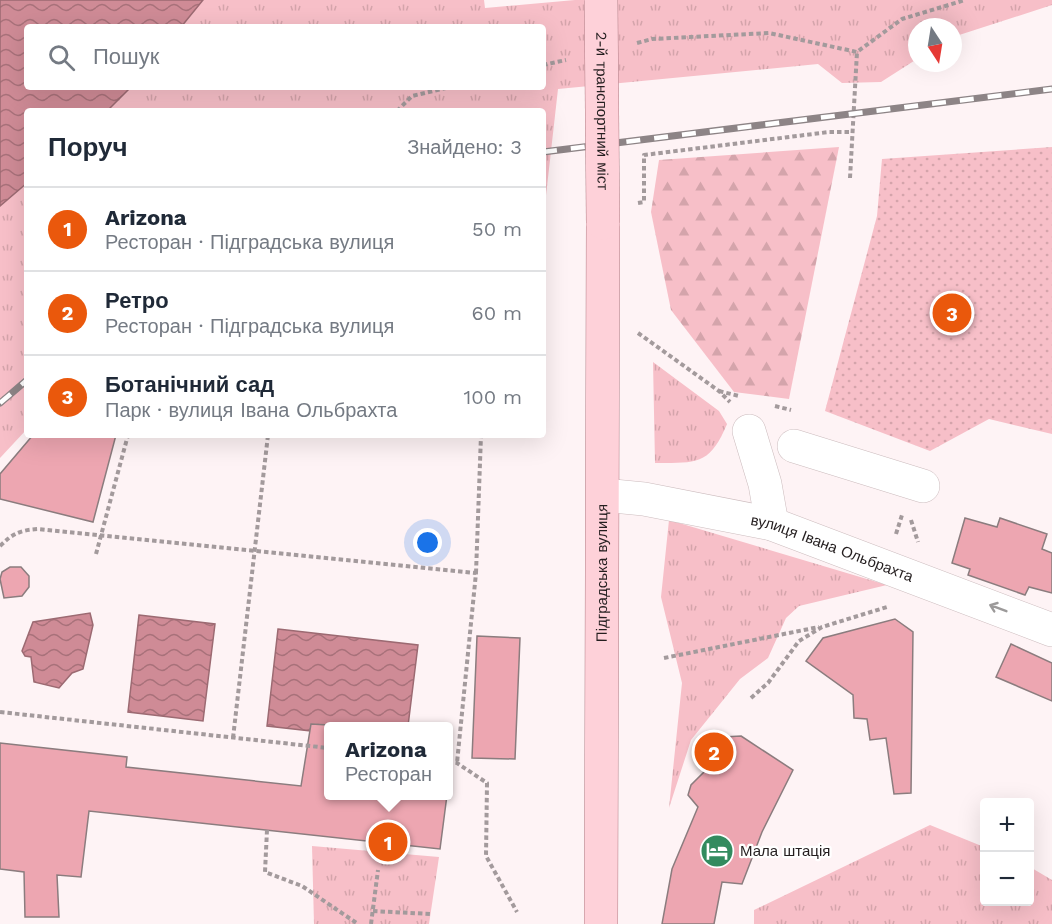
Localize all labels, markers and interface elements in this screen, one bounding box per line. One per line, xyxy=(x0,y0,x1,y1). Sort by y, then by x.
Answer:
north arrow xyxy=(908,18,962,72)
search box xyxy=(24,24,546,90)
street label: 2-й транспортний міст xyxy=(592,32,612,190)
icon: search xyxy=(45,41,78,74)
text: Пошук xyxy=(93,44,159,69)
text: Поруч xyxy=(48,132,128,162)
text: Знайдено: 3 xyxy=(407,135,522,159)
text: Arizona xyxy=(105,205,187,230)
text: 1 xyxy=(63,217,72,241)
text: 50 m xyxy=(472,217,522,241)
text: Ресторан · Підградська вулиця xyxy=(105,230,394,254)
text: Ретро xyxy=(105,288,169,313)
pin: 3 xyxy=(932,290,972,336)
text: 2 xyxy=(62,301,73,325)
text: 60 m xyxy=(472,301,522,325)
text: Ресторан · Підградська вулиця xyxy=(105,314,394,338)
text: Ботанічний сад xyxy=(105,372,274,397)
text: 3 xyxy=(62,385,73,409)
text: 100 m xyxy=(463,385,522,409)
text: Парк · вулиця Івана Ольбрахта xyxy=(105,398,397,422)
street label: Підградська вулиця xyxy=(593,504,611,642)
street label: вулиця Івана Ольбрахта xyxy=(749,511,916,586)
your location xyxy=(413,528,442,557)
one-way arrow xyxy=(989,602,1007,613)
popup xyxy=(324,722,453,800)
pin: 2 xyxy=(694,730,734,774)
text: Arizona xyxy=(345,737,427,762)
text: Ресторан xyxy=(345,762,432,786)
map controls xyxy=(980,798,1034,906)
button: + xyxy=(980,798,1034,852)
pin: 1 xyxy=(368,820,408,864)
hotel icon: Мала штація xyxy=(699,833,735,869)
place label: Мала штація xyxy=(740,842,830,860)
button: − xyxy=(980,852,1034,906)

